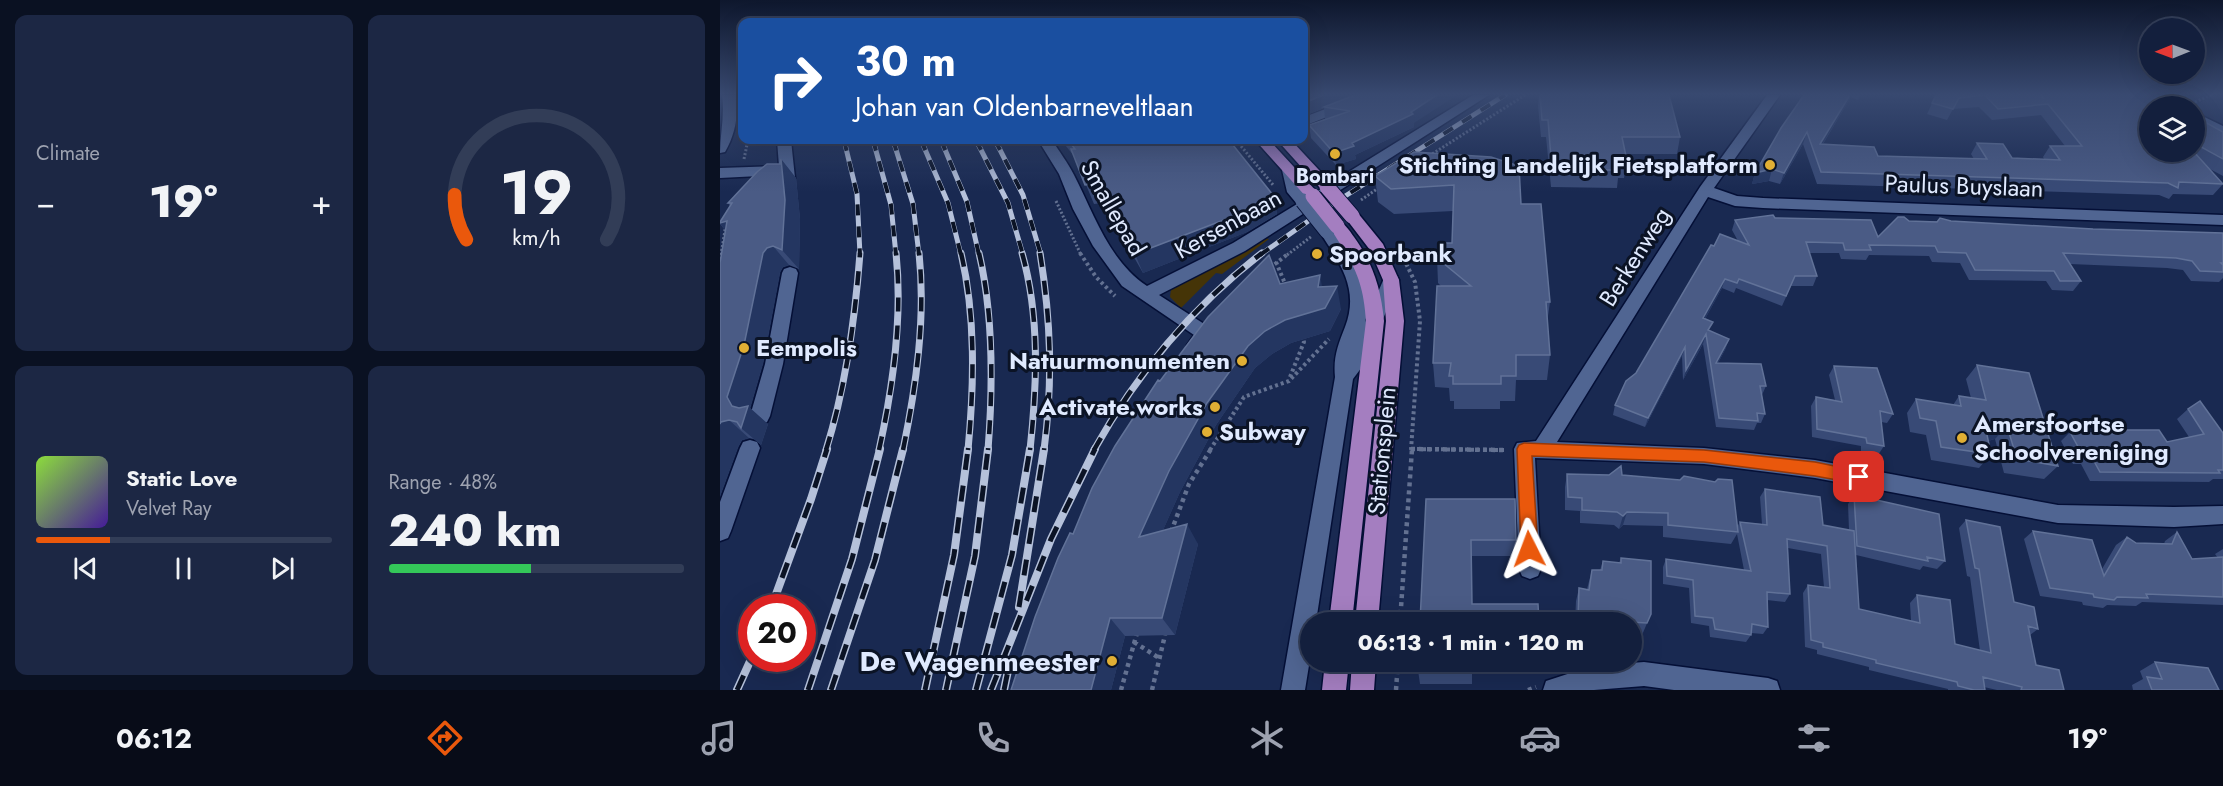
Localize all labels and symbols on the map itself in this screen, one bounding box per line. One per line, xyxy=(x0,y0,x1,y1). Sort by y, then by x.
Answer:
north arrow xyxy=(2139,18,2205,84)
marker: Bombari xyxy=(1328,147,1342,161)
place label: Stichting Landelijk Fietsplatform xyxy=(1399,147,1758,182)
street label: Smallepad xyxy=(1072,153,1155,262)
marker: Stichting Landelijk Fietsplatform xyxy=(1763,158,1777,172)
place label: Bombari xyxy=(1296,162,1374,191)
street label: Paulus Buyslaan xyxy=(1884,165,2044,206)
street label: Kersenbaan xyxy=(1168,180,1288,267)
street label: Berkenweg xyxy=(1590,200,1679,313)
place label: Spoorbank xyxy=(1329,236,1453,271)
marker: Spoorbank xyxy=(1310,247,1324,261)
place label: Eempolis xyxy=(756,330,857,365)
marker: Eempolis xyxy=(737,341,751,355)
place label: Natuurmonumenten xyxy=(1009,343,1230,378)
marker: Natuurmonumenten xyxy=(1235,354,1249,368)
street label: Stationsplein xyxy=(1358,386,1405,516)
place label: Activate.works xyxy=(1038,389,1203,424)
marker: Activate.works xyxy=(1208,400,1222,414)
place label: Amersfoortse Schoolvereniging xyxy=(1973,406,2169,469)
place label: Subway xyxy=(1219,414,1306,449)
marker: Subway xyxy=(1200,425,1214,439)
marker: Amersfoortse Schoolvereniging xyxy=(1955,431,1969,445)
pin xyxy=(1833,451,1884,502)
position arrow xyxy=(1497,517,1561,581)
speed limit sign: 20 xyxy=(738,594,816,672)
place label: De Wagenmeester xyxy=(859,641,1100,682)
marker: De Wagenmeester xyxy=(1105,654,1119,668)

